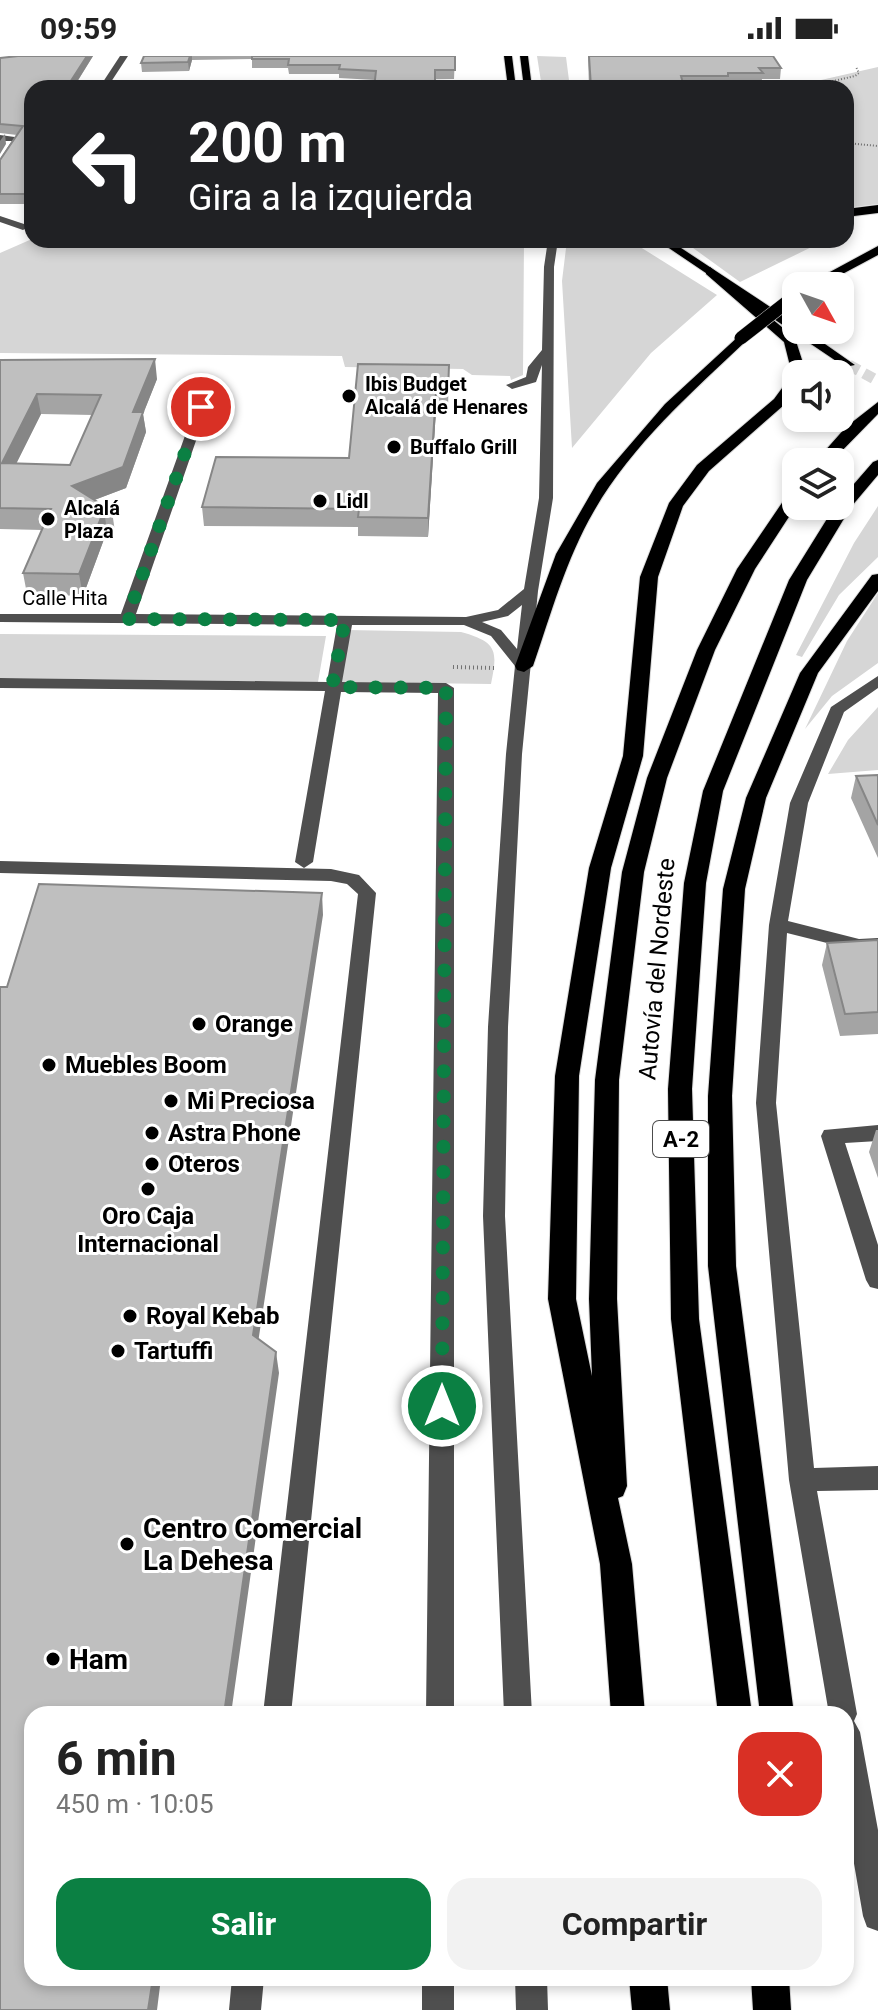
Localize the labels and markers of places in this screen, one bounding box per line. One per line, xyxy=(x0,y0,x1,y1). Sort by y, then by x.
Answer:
place label: Ibis Budget Alcalá de Henares xyxy=(365,372,528,419)
pin xyxy=(167,373,235,441)
marker: Ibis Budget Alcalá de Henares xyxy=(340,387,358,405)
place label: Buffalo Grill xyxy=(410,435,517,459)
marker: Buffalo Grill xyxy=(385,438,403,456)
place label: Lidl xyxy=(336,489,369,513)
marker: Lidl xyxy=(311,492,329,510)
place label: Alcalá Plaza xyxy=(64,496,120,543)
marker: Alcalá Plaza xyxy=(39,510,57,528)
place label: Orange xyxy=(215,1010,293,1038)
marker: Orange xyxy=(190,1015,208,1033)
place label: Muebles Boom xyxy=(65,1051,227,1079)
marker: Muebles Boom xyxy=(40,1056,58,1074)
place label: Mi Preciosa xyxy=(187,1087,315,1115)
marker: Mi Preciosa xyxy=(162,1092,180,1110)
place label: Astra Phone xyxy=(168,1119,301,1147)
marker: Astra Phone xyxy=(143,1124,161,1142)
place label: Oteros xyxy=(168,1150,240,1178)
marker: Oteros xyxy=(143,1155,161,1173)
marker: Oro Caja Internacional xyxy=(139,1180,157,1198)
place label: Oro Caja Internacional xyxy=(77,1202,219,1258)
place label: Royal Kebab xyxy=(146,1302,280,1330)
marker: Royal Kebab xyxy=(121,1307,139,1325)
place label: Tartuffi xyxy=(134,1337,213,1365)
marker: Tartuffi xyxy=(109,1342,127,1360)
place label: Centro Comercial La Dehesa xyxy=(143,1512,362,1577)
marker: Centro Comercial La Dehesa xyxy=(118,1535,136,1553)
place label: Ham xyxy=(69,1643,128,1676)
marker: Ham xyxy=(44,1650,62,1668)

